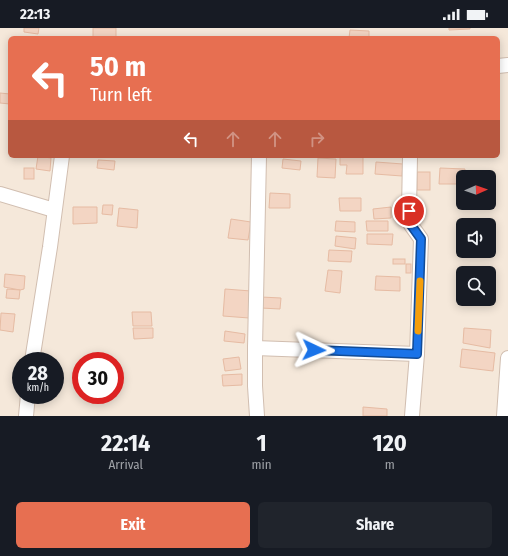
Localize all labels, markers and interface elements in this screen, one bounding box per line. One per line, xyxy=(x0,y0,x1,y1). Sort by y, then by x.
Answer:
text: 22:13 xyxy=(20,5,50,23)
text: 50 m xyxy=(90,50,146,83)
icon: left xyxy=(24,52,76,104)
text: Turn left xyxy=(90,84,152,106)
icon: left xyxy=(180,128,202,150)
icon: ahead xyxy=(222,128,244,150)
icon: ahead xyxy=(264,128,286,150)
icon: right xyxy=(306,128,328,150)
north arrow xyxy=(456,170,496,210)
map controls xyxy=(456,170,496,306)
pin xyxy=(392,194,426,228)
icon: arrive xyxy=(398,200,420,222)
button: sound xyxy=(456,218,496,258)
button: search xyxy=(456,266,496,306)
position arrow xyxy=(293,329,335,371)
speed limit sign: 30 xyxy=(72,352,124,404)
text: 28 xyxy=(28,361,48,385)
text: km/h xyxy=(27,382,49,394)
text: 22:14 xyxy=(101,429,150,457)
text: 1 xyxy=(256,429,267,457)
text: 120 xyxy=(373,429,407,457)
text: Arrival xyxy=(108,457,143,472)
text: min xyxy=(251,457,272,472)
text: m xyxy=(385,457,395,472)
button: Exit xyxy=(16,502,250,548)
button: Share xyxy=(258,502,492,548)

